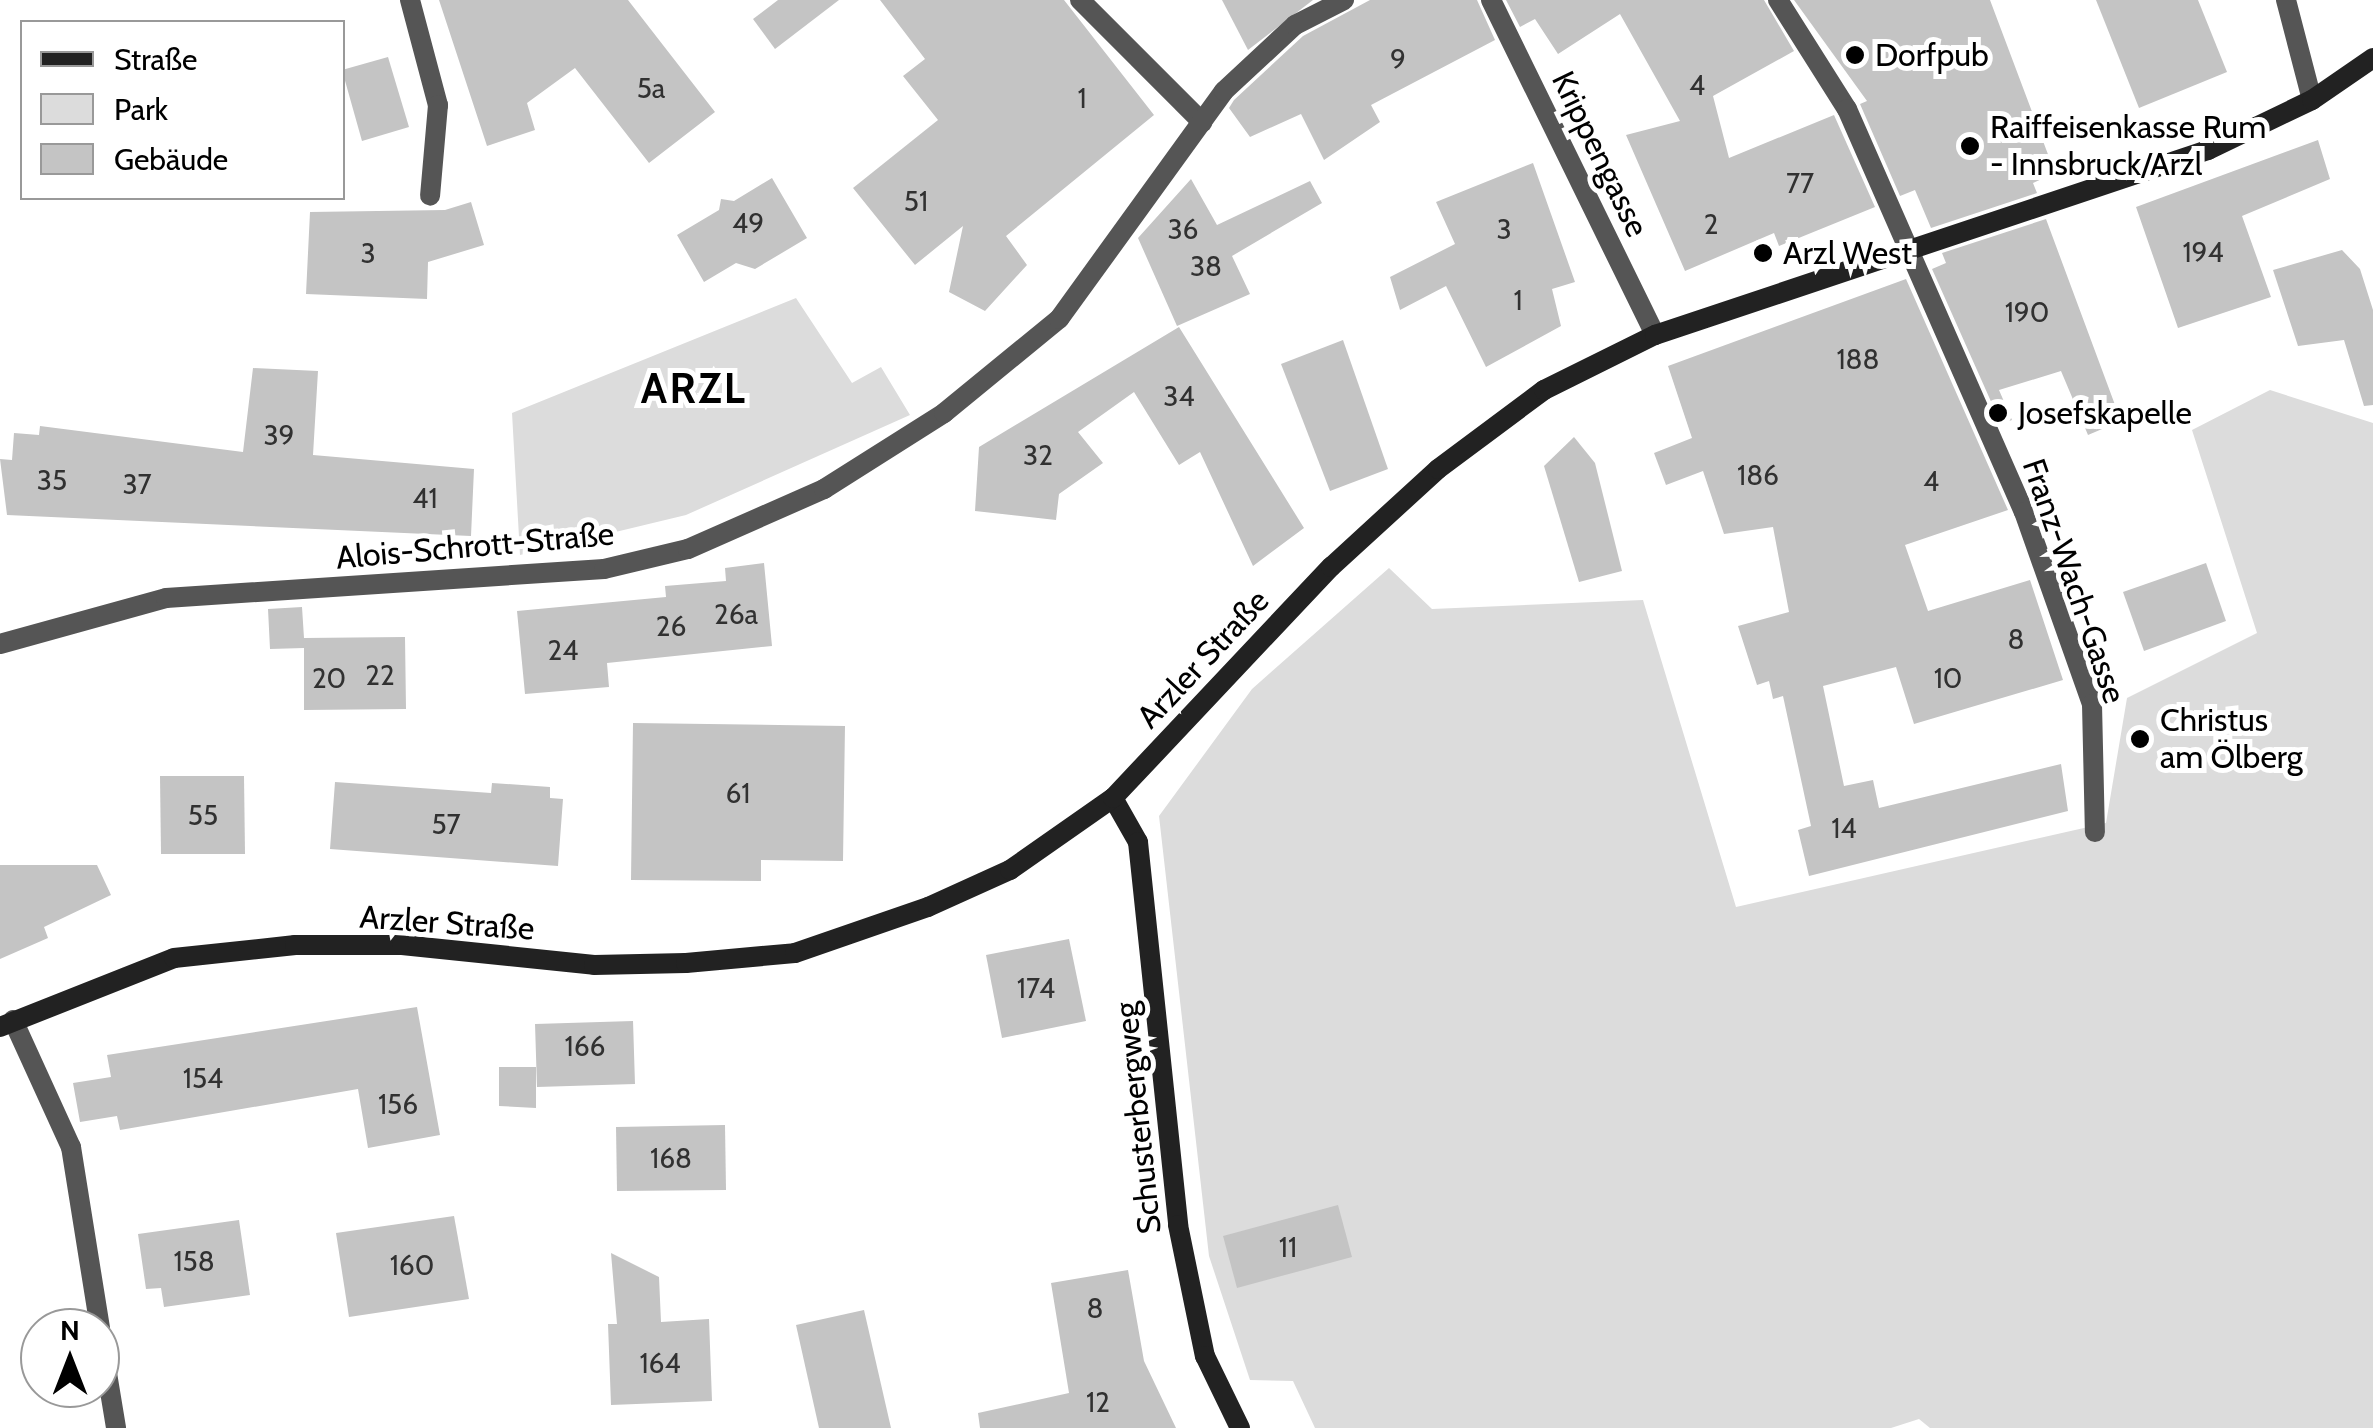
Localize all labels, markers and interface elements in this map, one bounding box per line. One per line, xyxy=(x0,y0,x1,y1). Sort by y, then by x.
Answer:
legend xyxy=(20,20,345,200)
place label: Dorfpub xyxy=(1875,36,1989,74)
text: Straße xyxy=(114,41,197,78)
house number: 9 xyxy=(1390,42,1406,76)
marker: Dorfpub xyxy=(1844,44,1866,66)
street label: Krippengasse xyxy=(1543,65,1657,243)
house number: 4 xyxy=(1689,68,1705,102)
house number: 5a xyxy=(637,71,665,105)
house number: 1 xyxy=(1077,81,1087,115)
text: Park xyxy=(114,91,168,128)
place label: Raiffeisenkasse Rum - Innsbruck/Arzl xyxy=(1990,109,2266,184)
marker: Raiffeisenkasse Rum - Innsbruck/Arzl xyxy=(1959,135,1981,157)
text: Gebäude xyxy=(114,141,228,178)
house number: 77 xyxy=(1786,166,1814,200)
house number: 51 xyxy=(904,184,928,218)
house number: 49 xyxy=(732,206,764,240)
house number: 2 xyxy=(1704,207,1718,241)
house number: 36 xyxy=(1167,212,1199,246)
house number: 3 xyxy=(1496,212,1512,246)
place label: Arzl West xyxy=(1783,234,1912,272)
house number: 194 xyxy=(2182,235,2224,269)
house number: 3 xyxy=(360,236,376,270)
marker: Arzl West xyxy=(1752,242,1774,264)
house number: 38 xyxy=(1190,249,1222,283)
house number: 1 xyxy=(1513,283,1523,317)
house number: 190 xyxy=(2005,295,2049,329)
house number: 188 xyxy=(1836,342,1880,376)
district label: ARZL xyxy=(641,363,747,413)
house number: 34 xyxy=(1163,379,1195,413)
place label: Josefskapelle xyxy=(2018,394,2192,432)
marker: Josefskapelle xyxy=(1987,402,2009,424)
house number: 39 xyxy=(263,418,295,452)
house number: 32 xyxy=(1023,438,1053,472)
street label: Franz-Wach-Gasse xyxy=(2014,454,2134,708)
house number: 186 xyxy=(1737,458,1779,492)
house number: 35 xyxy=(37,463,67,497)
house number: 4 xyxy=(1923,464,1939,498)
house number: 37 xyxy=(122,467,152,501)
house number: 41 xyxy=(412,481,438,515)
street label: Alois-Schrott-Straße xyxy=(334,515,616,577)
street label: Arzler Straße xyxy=(1129,582,1277,736)
house number: 26a xyxy=(714,597,758,631)
house number: 26 xyxy=(656,609,686,643)
house number: 8 xyxy=(2008,622,2024,656)
house number: 24 xyxy=(548,633,578,667)
house number: 22 xyxy=(365,658,395,692)
house number: 20 xyxy=(312,661,346,695)
house number: 10 xyxy=(1934,661,1962,695)
place label: Christus am Ölberg xyxy=(2160,702,2303,777)
marker: Christus am Ölberg xyxy=(2129,728,2151,750)
house number: 61 xyxy=(726,776,750,810)
house number: 55 xyxy=(188,798,218,832)
house number: 57 xyxy=(431,807,461,841)
house number: 14 xyxy=(1831,811,1857,845)
street label: Arzler Straße xyxy=(358,898,536,948)
house number: 174 xyxy=(1017,971,1055,1005)
street label: Schusterbergweg xyxy=(1107,1000,1169,1236)
house number: 166 xyxy=(565,1029,605,1063)
house number: 154 xyxy=(183,1061,223,1095)
house number: 156 xyxy=(378,1087,418,1121)
house number: 168 xyxy=(650,1141,692,1175)
house number: 11 xyxy=(1279,1230,1297,1264)
house number: 158 xyxy=(173,1244,215,1278)
house number: 160 xyxy=(390,1248,434,1282)
house number: 8 xyxy=(1087,1291,1103,1325)
north arrow xyxy=(20,1308,120,1408)
text: N xyxy=(60,1313,80,1347)
house number: 164 xyxy=(639,1346,681,1380)
house number: 12 xyxy=(1086,1385,1110,1419)

